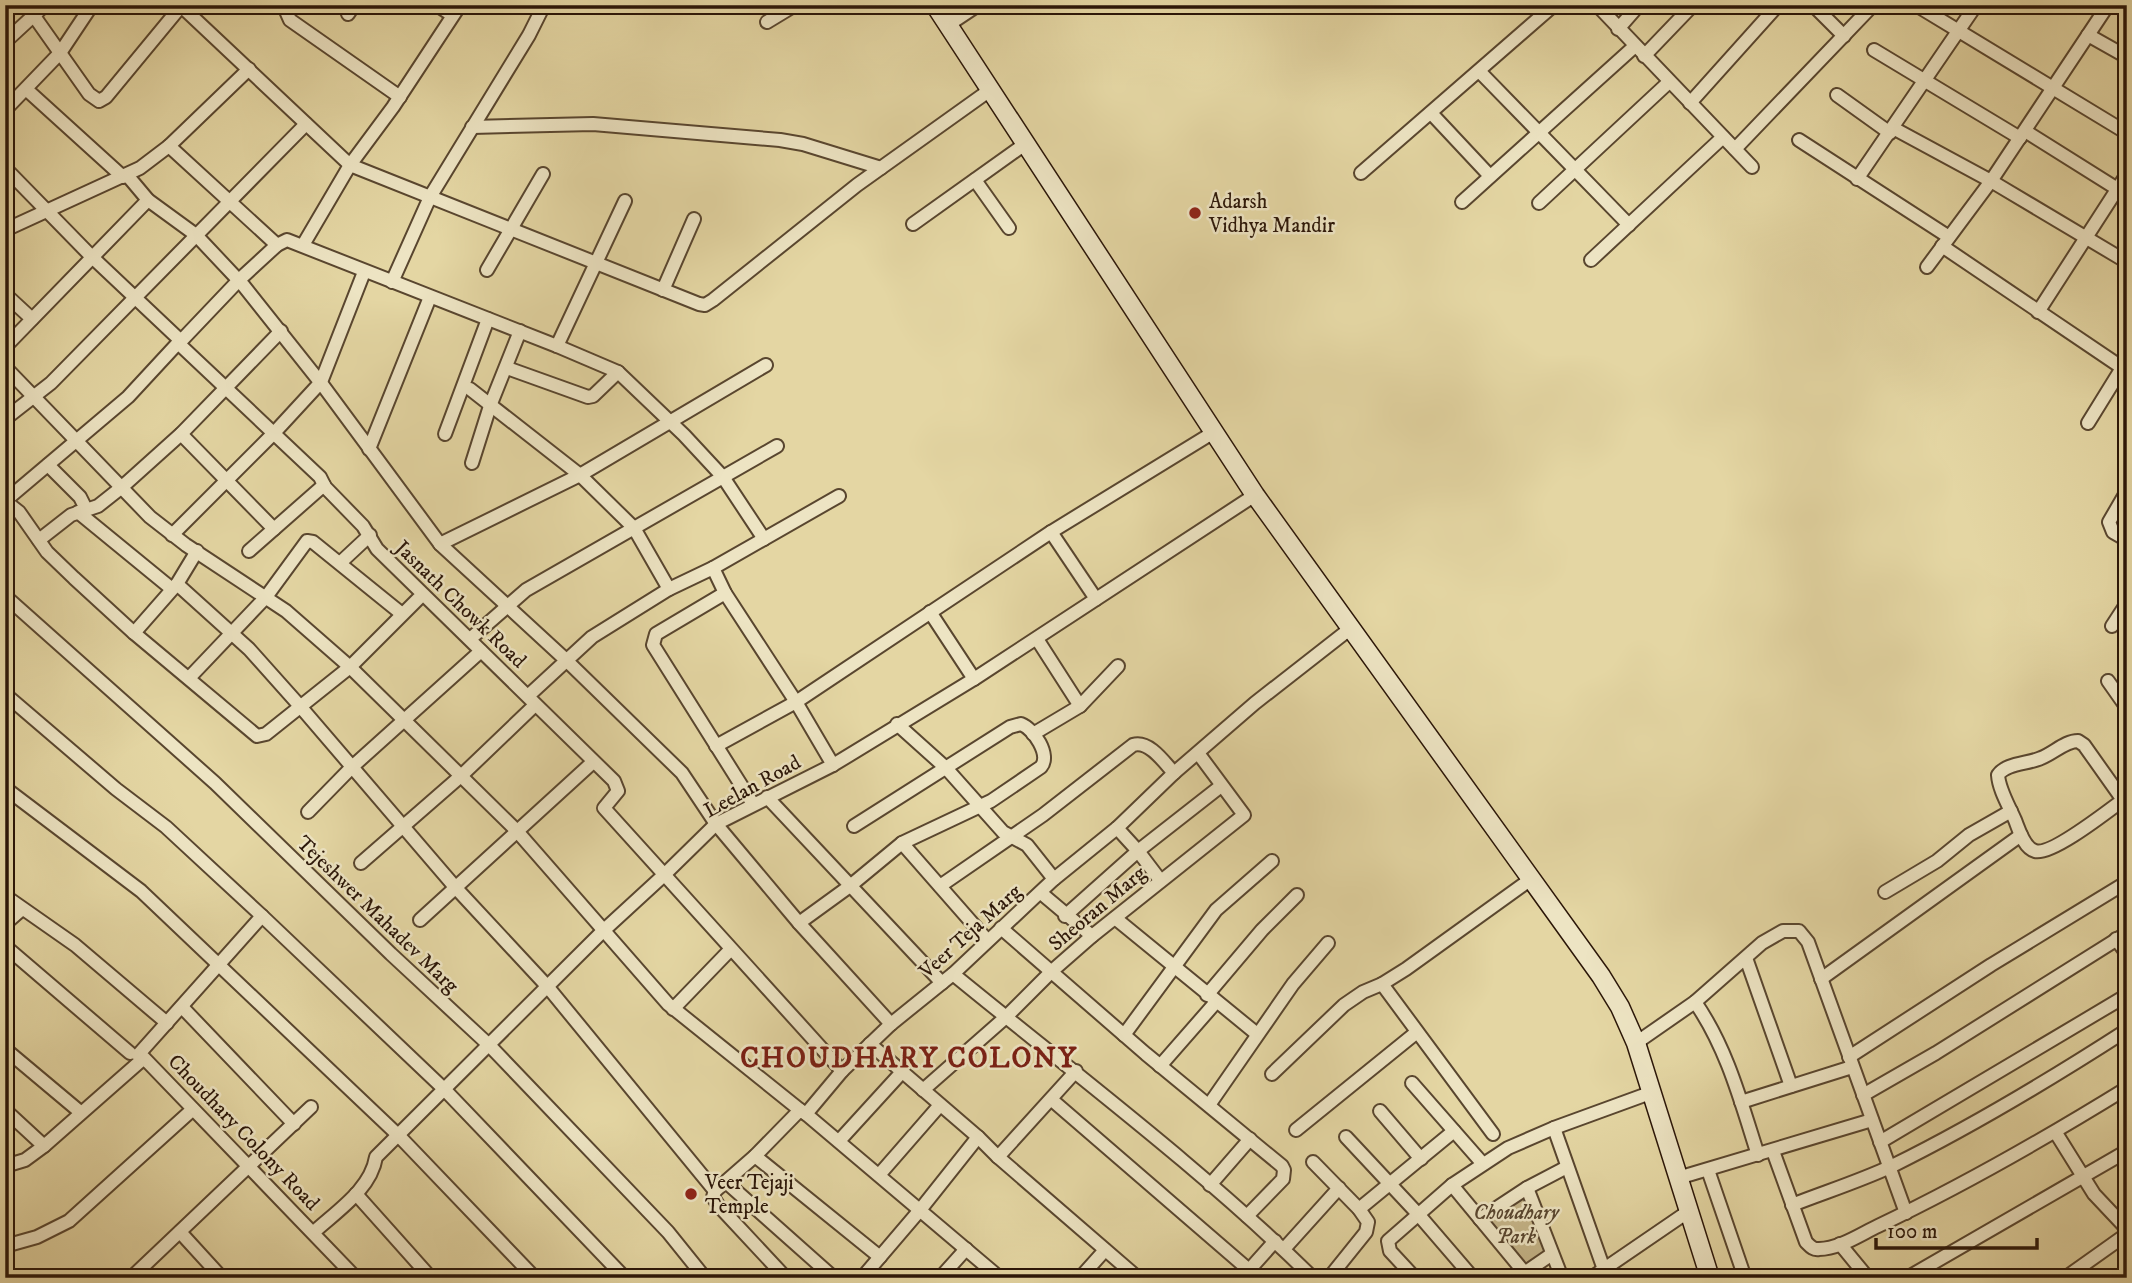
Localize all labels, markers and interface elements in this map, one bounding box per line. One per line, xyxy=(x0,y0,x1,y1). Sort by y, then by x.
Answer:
place label: Adarsh Vidhya Mandir xyxy=(1208,189,1335,239)
marker: Adarsh Vidhya Mandir xyxy=(1187,205,1203,221)
street label: Jasnath Chowk Road xyxy=(388,534,532,674)
street label: Leelan Road xyxy=(700,749,806,824)
street label: Tejeshwer Mahadev Marg xyxy=(291,830,464,1000)
street label: Sheoran Marg xyxy=(1044,860,1152,957)
street label: Veer Teja Marg xyxy=(913,878,1028,985)
district label: CHOUDHARY COLONY xyxy=(740,1041,1078,1076)
street label: Choudhary Colony Road xyxy=(162,1049,325,1217)
place label: Veer Tejaji Temple xyxy=(704,1170,794,1220)
marker: Veer Tejaji Temple xyxy=(683,1186,699,1202)
park label: Choudhary Park xyxy=(1473,1200,1561,1250)
scale bar xyxy=(1876,1206,2038,1250)
text: 100 m xyxy=(1887,1219,1938,1245)

